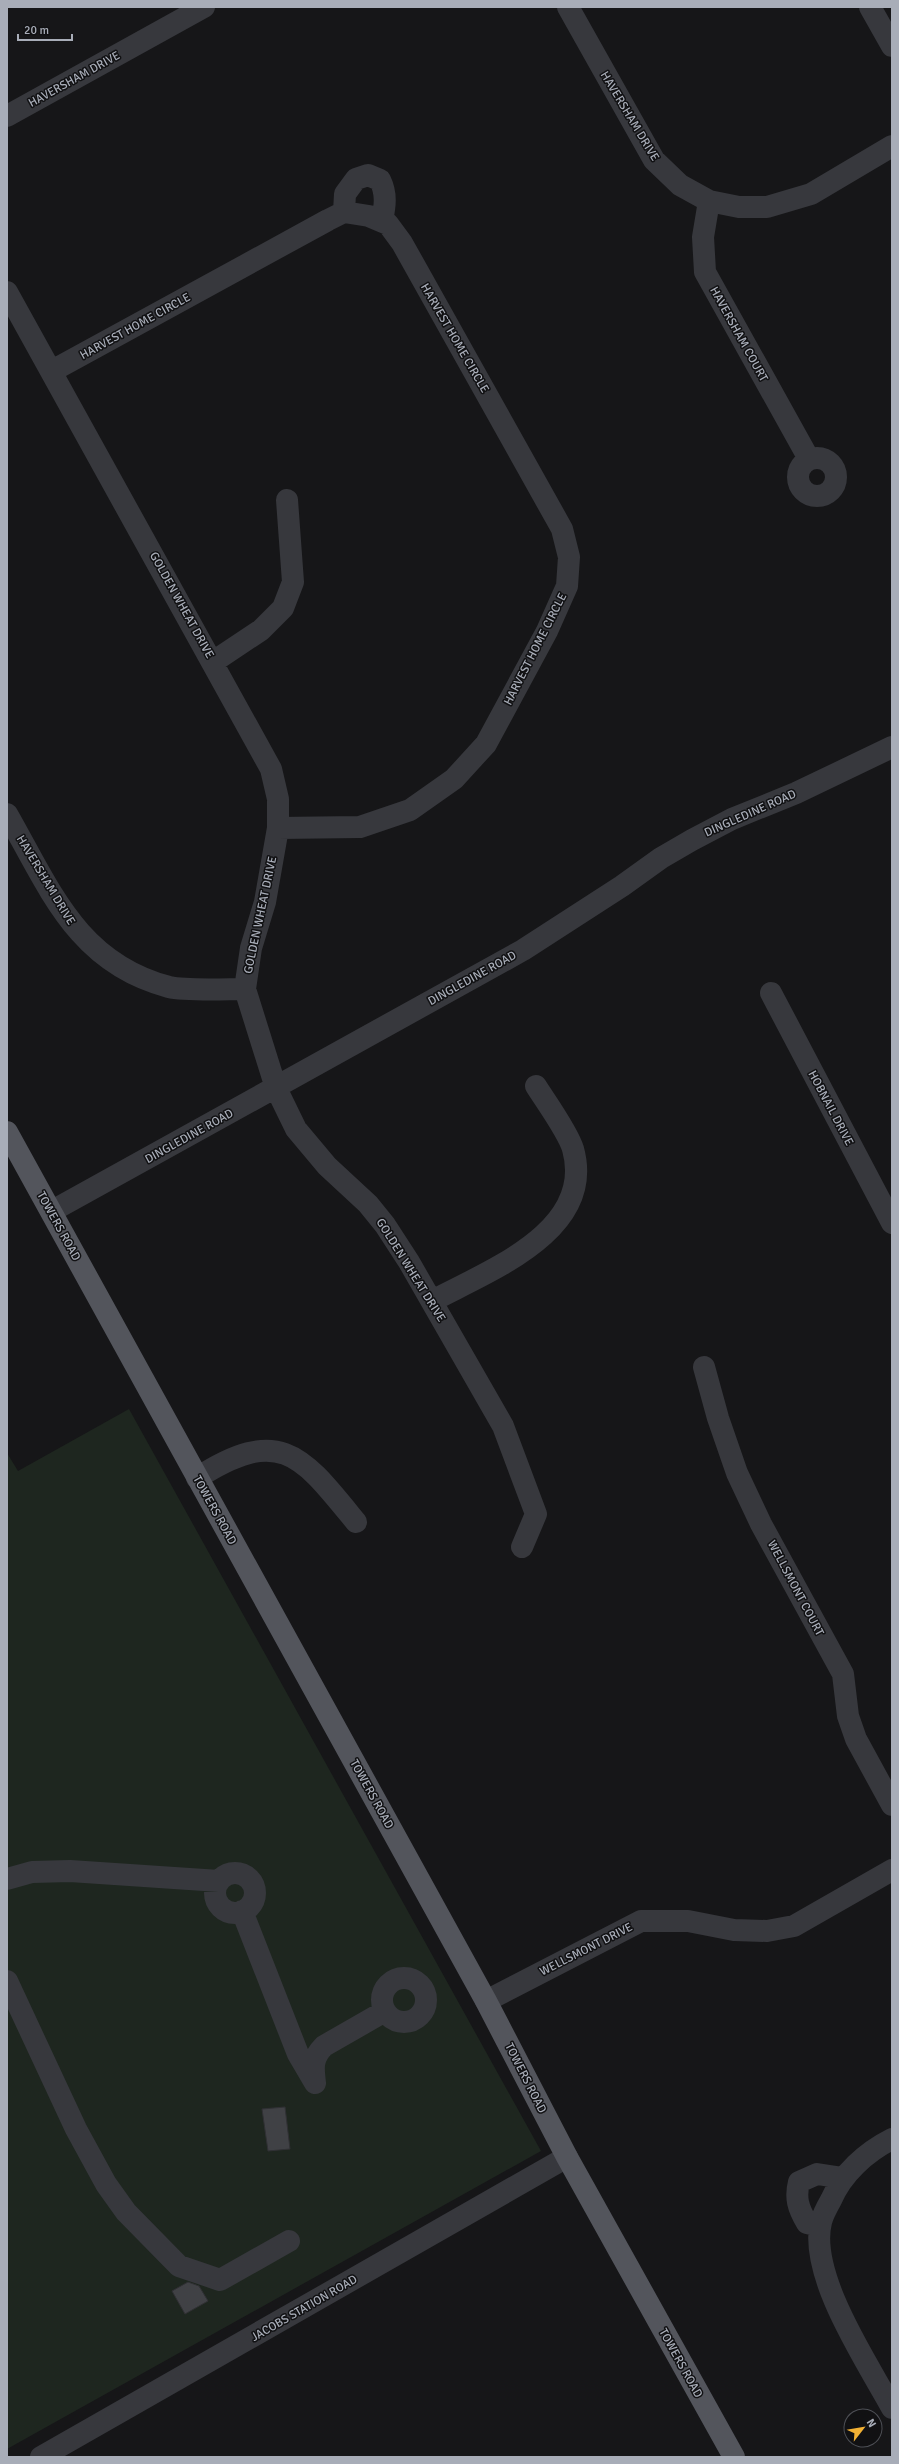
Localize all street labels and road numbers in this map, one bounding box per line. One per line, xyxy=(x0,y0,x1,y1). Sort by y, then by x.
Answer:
street label: HAVERSHAM DRIVE xyxy=(26,48,123,111)
street label: HAVERSHAM DRIVE xyxy=(597,69,662,164)
street label: HARVEST HOME CIRCLE xyxy=(417,281,492,396)
street label: HAVERSHAM COURT xyxy=(706,284,771,384)
street label: HARVEST HOME CIRCLE xyxy=(77,290,193,363)
street label: GOLDEN WHEAT DRIVE xyxy=(146,549,217,661)
street label: HARVEST HOME CIRCLE xyxy=(501,590,570,708)
street label: DINGLEDINE ROAD xyxy=(702,786,799,840)
street label: HAVERSHAM DRIVE xyxy=(13,833,78,928)
street label: GOLDEN WHEAT DRIVE xyxy=(241,855,280,975)
street label: DINGLEDINE ROAD xyxy=(425,948,519,1009)
street label: HOBNAIL DRIVE xyxy=(804,1068,857,1149)
street label: DINGLEDINE ROAD xyxy=(142,1106,236,1167)
street label: TOWERS ROAD xyxy=(33,1189,84,1264)
street label: GOLDEN WHEAT DRIVE xyxy=(373,1216,449,1325)
street label: TOWERS ROAD xyxy=(189,1473,240,1548)
street label: WELLSMONT COURT xyxy=(764,1538,827,1639)
street label: TOWERS ROAD xyxy=(346,1757,397,1832)
street label: WELLSMONT DRIVE xyxy=(537,1919,635,1979)
street label: TOWERS ROAD xyxy=(501,2041,550,2116)
street label: JACOBS STATION ROAD xyxy=(248,2272,360,2345)
street label: TOWERS ROAD xyxy=(655,2326,706,2401)

